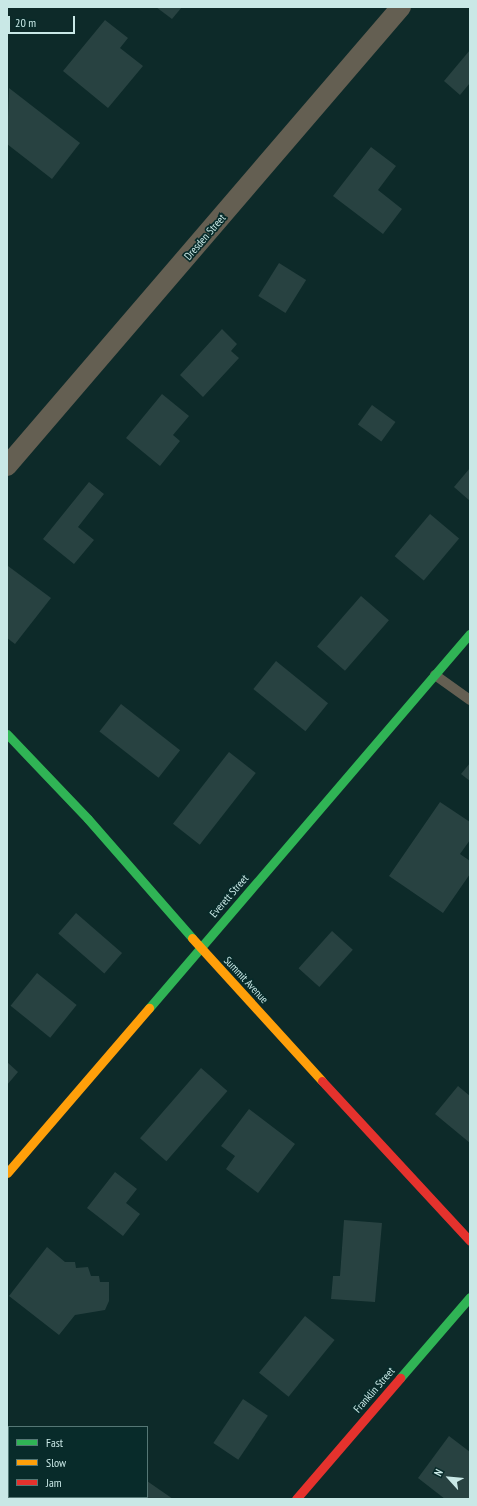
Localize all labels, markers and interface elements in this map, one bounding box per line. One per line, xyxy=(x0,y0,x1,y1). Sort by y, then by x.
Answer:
scale bar xyxy=(10,8,77,34)
text: 20 m xyxy=(15,15,36,30)
street label: Dresden Street xyxy=(182,211,228,263)
street label: Everett Street xyxy=(207,872,251,920)
street label: Summit Avenue xyxy=(221,954,271,1006)
street label: Franklin Street xyxy=(351,1365,397,1415)
legend xyxy=(8,1426,148,1498)
text: Fast xyxy=(46,1435,63,1450)
text: Slow xyxy=(46,1455,66,1470)
north arrow xyxy=(429,1458,469,1498)
text: N xyxy=(431,1467,446,1478)
text: Jam xyxy=(46,1475,62,1490)

